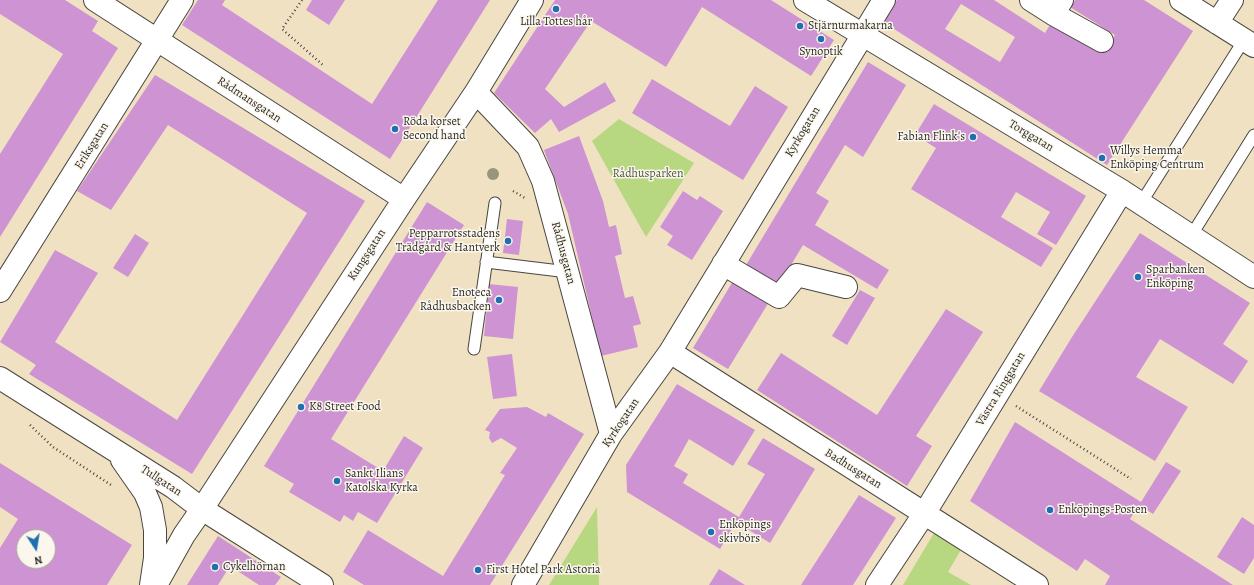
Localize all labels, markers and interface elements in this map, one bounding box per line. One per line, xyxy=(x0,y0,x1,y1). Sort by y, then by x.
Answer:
marker: Lilla Tottes hår xyxy=(551,4,561,14)
place label: Lilla Tottes hår xyxy=(520,15,592,29)
place label: Stjärnurmakarna xyxy=(808,19,893,33)
marker: Stjärnurmakarna xyxy=(795,21,805,31)
marker: Synoptik xyxy=(816,34,826,44)
place label: Synoptik xyxy=(799,45,843,59)
street label: Rådmansgatan xyxy=(214,74,284,126)
street label: Kyrkogatan xyxy=(782,104,824,160)
place label: Röda korset Second hand xyxy=(403,115,466,143)
street label: Torggatan xyxy=(1006,117,1056,155)
street label: Eriksgatan xyxy=(72,120,112,172)
marker: Röda korset Second hand xyxy=(390,124,400,134)
place label: Fabian Flink's xyxy=(897,130,965,144)
marker: Fabian Flink's xyxy=(968,132,978,142)
place label: Willys Hemma Enköping Centrum xyxy=(1110,144,1204,172)
marker: Willys Hemma Enköping Centrum xyxy=(1097,153,1107,163)
park label: Rådhusparken xyxy=(612,167,684,181)
street label: Rådhusgatan xyxy=(548,220,578,286)
street label: Kungsgatan xyxy=(345,226,389,284)
place label: Pepparrotsstadens Trädgård & Hantverk xyxy=(396,227,500,255)
marker: Pepparrotsstadens Trädgård & Hantverk xyxy=(503,236,513,246)
place label: Sparbanken Enköping xyxy=(1146,263,1205,291)
marker: Sparbanken Enköping xyxy=(1133,272,1143,282)
place label: Enoteca Rådhusbacken xyxy=(420,286,491,314)
marker: Enoteca Rådhusbacken xyxy=(494,295,504,305)
street label: Västra Ringgatan xyxy=(973,349,1029,429)
street label: Kyrkogatan xyxy=(599,396,643,450)
place label: K8 Street Food xyxy=(309,400,381,414)
marker: K8 Street Food xyxy=(296,402,306,412)
street label: Badhusgatan xyxy=(822,446,884,492)
street label: Tullgatan xyxy=(138,462,184,500)
place label: Sankt Ilians Katolska Kyrka xyxy=(345,467,418,495)
marker: Sankt Ilians Katolska Kyrka xyxy=(332,476,342,486)
place label: Enköpings-Posten xyxy=(1058,503,1147,517)
marker: Enköpings-Posten xyxy=(1045,505,1055,515)
place label: Enköpings skivbörs xyxy=(719,518,771,546)
marker: Enköpings skivbörs xyxy=(706,527,716,537)
north arrow xyxy=(16,529,56,569)
text: N xyxy=(33,552,44,568)
place label: Cykelhörnan xyxy=(223,560,285,574)
marker: Cykelhörnan xyxy=(210,562,220,572)
place label: First Hotel Park Astoria xyxy=(486,563,601,577)
marker: First Hotel Park Astoria xyxy=(473,565,483,575)

